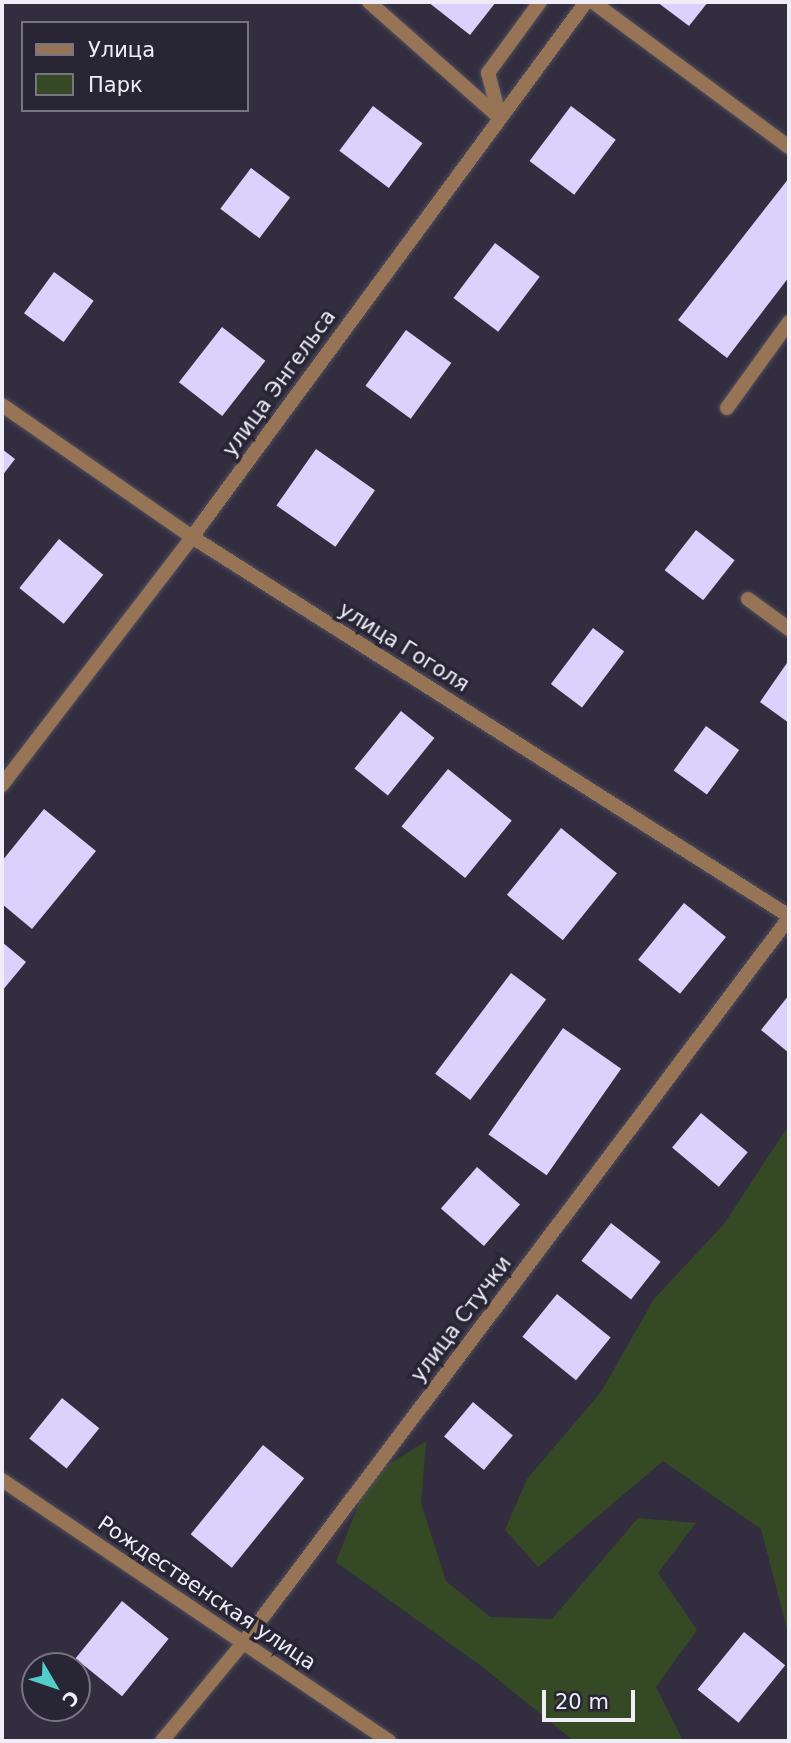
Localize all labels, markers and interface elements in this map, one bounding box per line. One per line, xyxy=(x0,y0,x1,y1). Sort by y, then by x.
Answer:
legend xyxy=(21,21,248,112)
text: Улица xyxy=(88,38,155,62)
text: Парк xyxy=(88,73,143,97)
street label: улица Энгельса xyxy=(217,304,341,462)
street label: улица Гоголя xyxy=(334,597,474,697)
street label: улица Стучки xyxy=(405,1251,517,1387)
street label: Рождественская улица xyxy=(93,1510,321,1676)
north arrow xyxy=(21,1652,91,1722)
scale bar xyxy=(546,1676,639,1720)
text: С xyxy=(58,1687,84,1711)
text: 20 m xyxy=(555,1690,609,1714)

